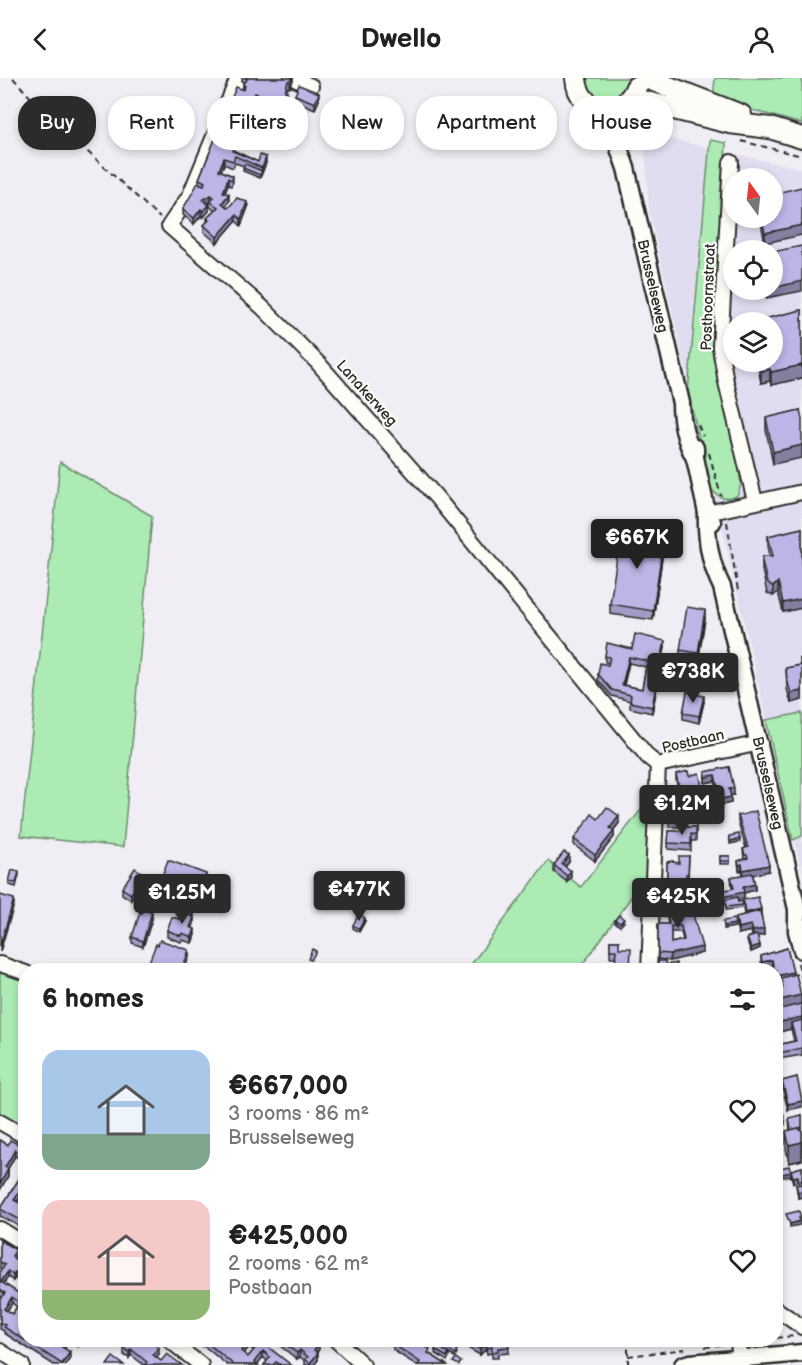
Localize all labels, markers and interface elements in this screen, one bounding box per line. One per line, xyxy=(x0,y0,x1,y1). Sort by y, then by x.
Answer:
icon: back xyxy=(24,23,57,56)
text: Dwello xyxy=(361,23,441,55)
icon: person xyxy=(745,23,778,56)
chip: Buy xyxy=(18,96,96,150)
chip: Rent xyxy=(108,96,195,150)
chip: Filters xyxy=(207,96,308,150)
chip: New xyxy=(320,96,404,150)
chip: Apartment xyxy=(416,96,557,150)
chip: House xyxy=(569,96,673,150)
north arrow xyxy=(723,168,783,228)
map controls xyxy=(723,168,783,372)
street label: Brusselseweg xyxy=(633,238,672,335)
button: locate xyxy=(723,240,783,300)
street label: Posthoornstraat xyxy=(697,243,720,351)
button: layers xyxy=(723,312,783,372)
street label: Lanakerweg xyxy=(332,356,401,430)
pin: €667K xyxy=(595,519,679,570)
text: €667K xyxy=(605,526,669,550)
pin: €738K xyxy=(651,653,735,704)
text: €738K xyxy=(661,660,725,684)
street label: Postbaan xyxy=(660,725,726,758)
street label: Brusselseweg xyxy=(748,735,787,832)
pin: €1.2M xyxy=(640,785,724,836)
text: €1.2M xyxy=(653,792,711,816)
pin: €477K xyxy=(317,871,401,922)
pin: €1.25M xyxy=(133,874,231,925)
text: €477K xyxy=(328,878,390,902)
pin: €425K xyxy=(636,878,720,929)
text: €1.25M xyxy=(148,881,216,905)
text: €425K xyxy=(646,885,710,909)
icon: filters xyxy=(726,983,759,1016)
text: 6 homes xyxy=(42,984,144,1015)
text: €667,000 xyxy=(228,1071,348,1102)
icon: home xyxy=(90,1074,162,1146)
icon: heart xyxy=(726,1094,759,1127)
text: 3 rooms · 86 m² xyxy=(228,1102,369,1126)
text: Brusselseweg xyxy=(228,1126,355,1150)
text: €425,000 xyxy=(228,1221,348,1252)
icon: home xyxy=(90,1224,162,1296)
icon: heart xyxy=(726,1244,759,1277)
text: 2 rooms · 62 m² xyxy=(228,1252,369,1276)
text: Postbaan xyxy=(228,1276,312,1300)

